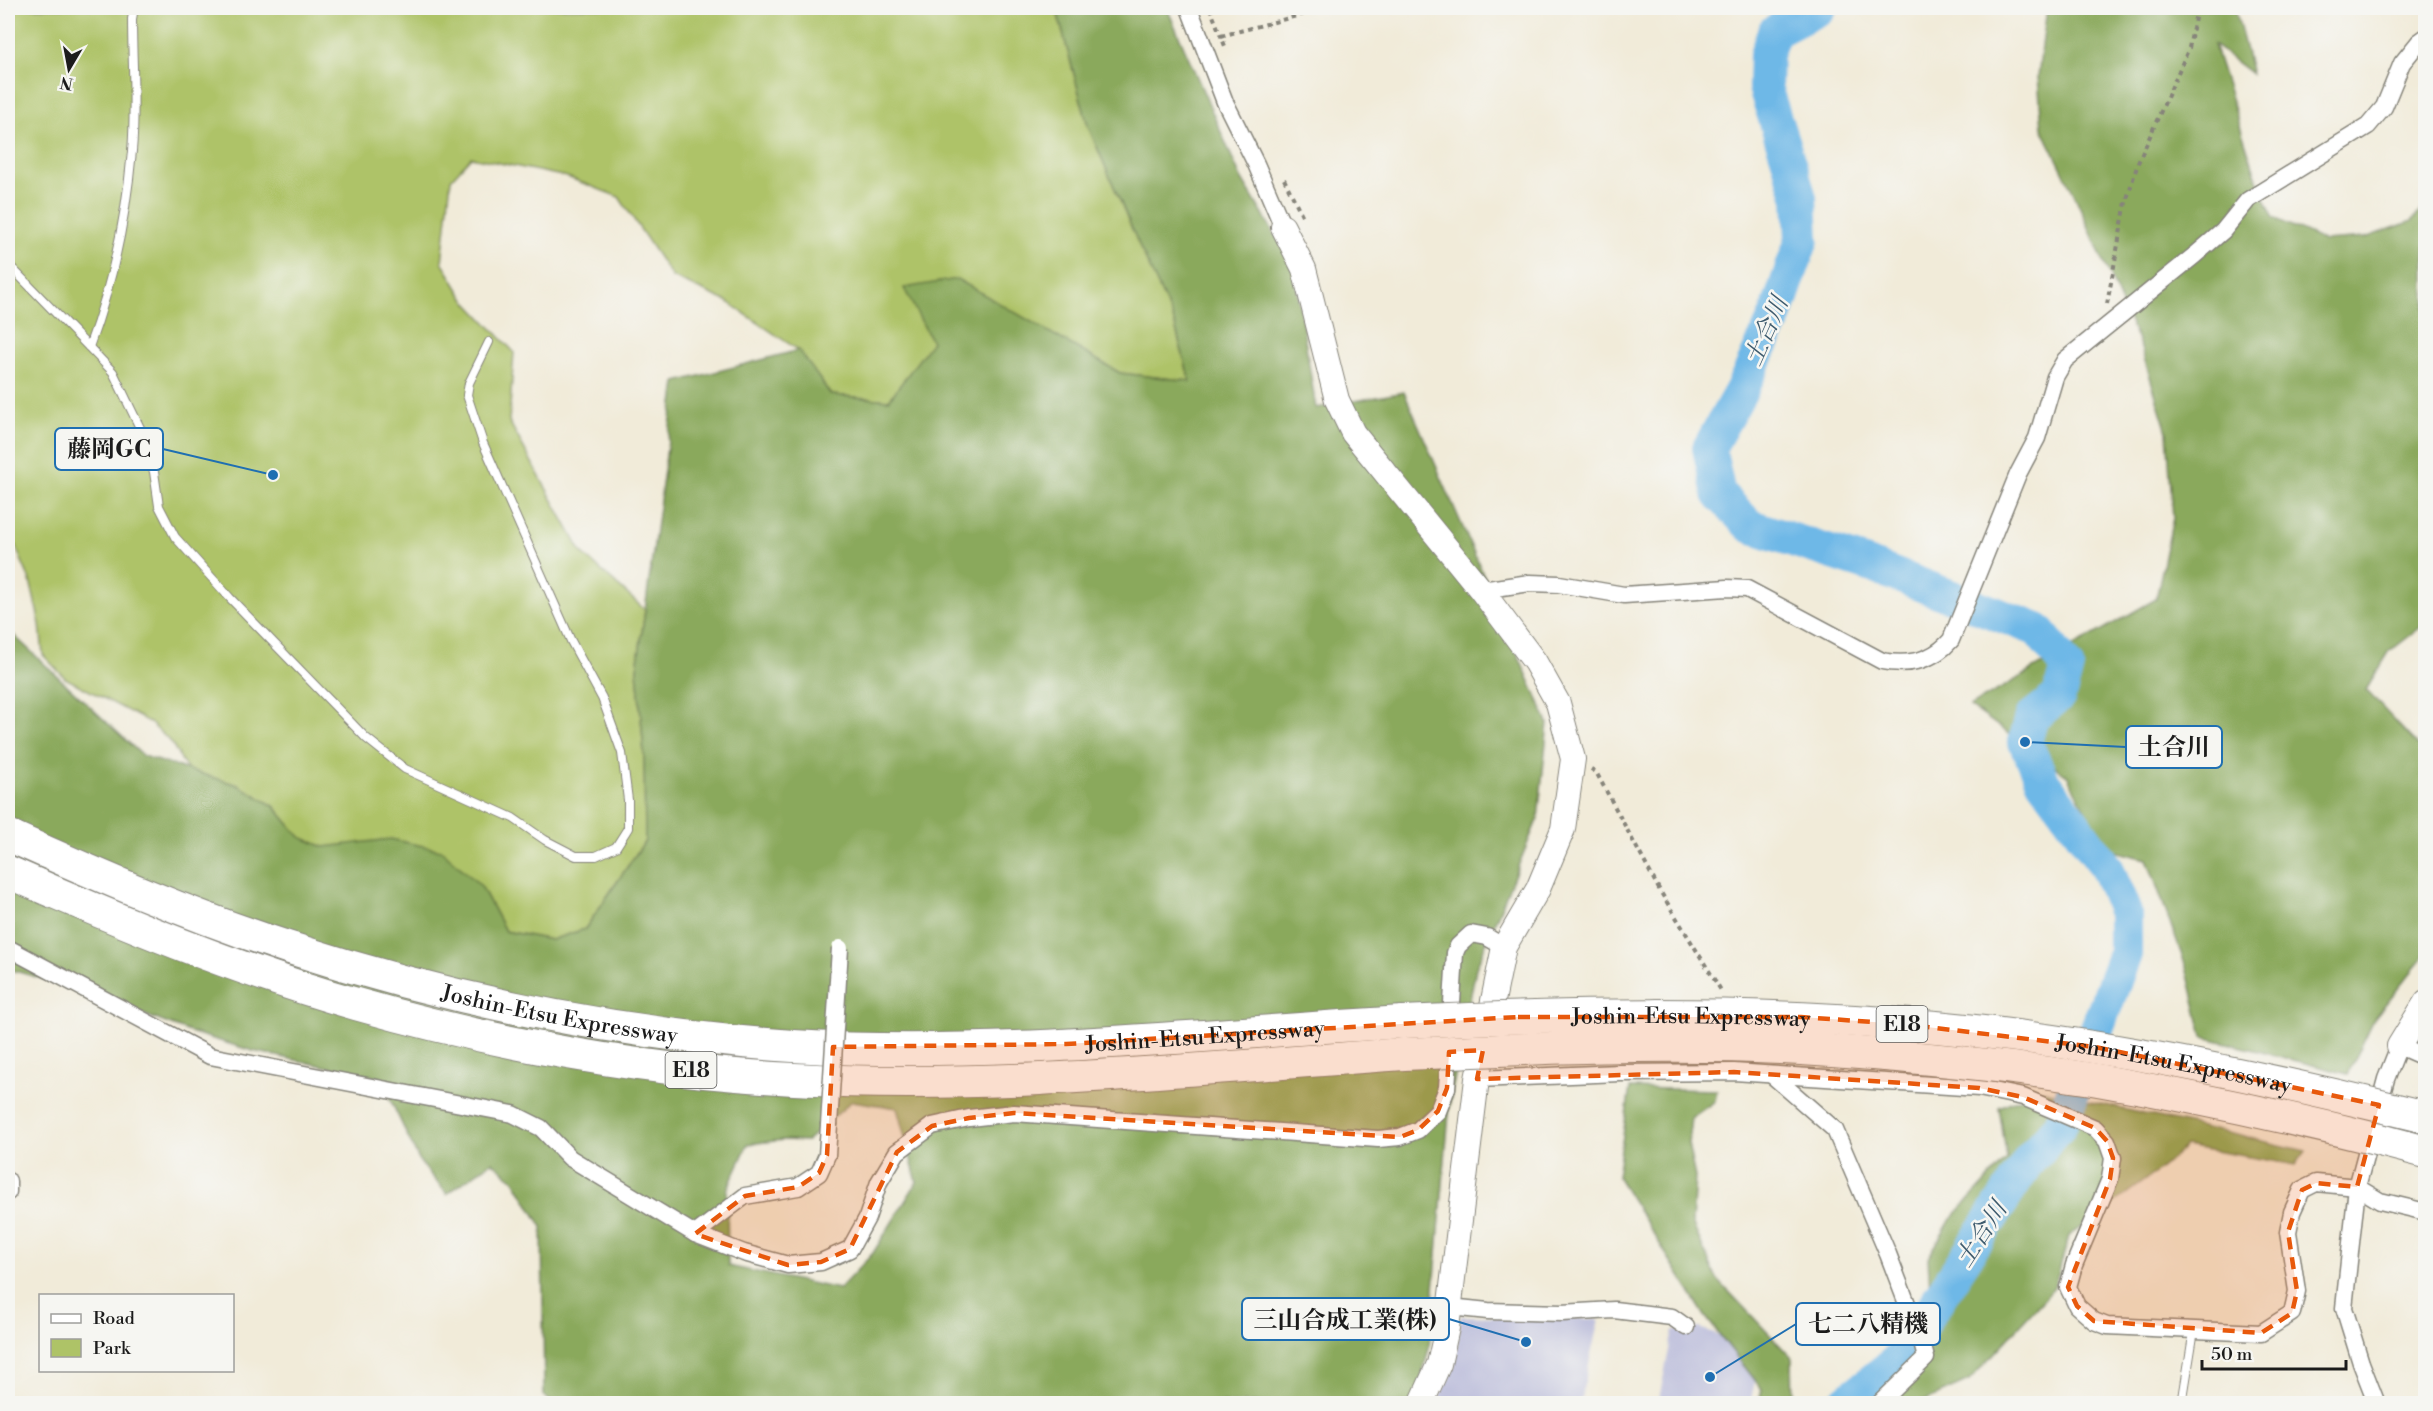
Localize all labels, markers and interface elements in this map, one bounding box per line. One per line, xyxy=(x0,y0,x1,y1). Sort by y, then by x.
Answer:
north arrow xyxy=(39,39,99,99)
text: N xyxy=(58,72,75,94)
water label: 土合川 xyxy=(1739,290,1796,370)
callout: 藤岡GC xyxy=(55,428,163,470)
text: 藤岡GC xyxy=(67,435,151,465)
callout: 土合川 xyxy=(2126,726,2222,768)
text: 土合川 xyxy=(2138,733,2210,763)
street label: Joshin-Etsu Expressway xyxy=(438,979,679,1050)
street label: Joshin-Etsu Expressway xyxy=(1570,1003,1811,1034)
road number: E18 xyxy=(1876,1006,1928,1042)
street label: Joshin-Etsu Expressway xyxy=(1084,1015,1326,1059)
street label: Joshin-Etsu Expressway xyxy=(2053,1029,2294,1100)
road number: E18 xyxy=(666,1052,716,1088)
water label: 土合川 xyxy=(1950,1194,2016,1273)
legend xyxy=(39,1294,234,1372)
callout: 三山合成工業(株) xyxy=(1242,1298,1449,1340)
callout: 七二八精機 xyxy=(1796,1303,1940,1345)
text: 三山合成工業(株) xyxy=(1254,1306,1436,1336)
text: Road xyxy=(93,1307,136,1330)
text: 七二八精機 xyxy=(1808,1310,1928,1340)
scale bar xyxy=(2202,1333,2346,1371)
text: Park xyxy=(93,1337,132,1360)
text: 50 m xyxy=(2211,1343,2253,1366)

